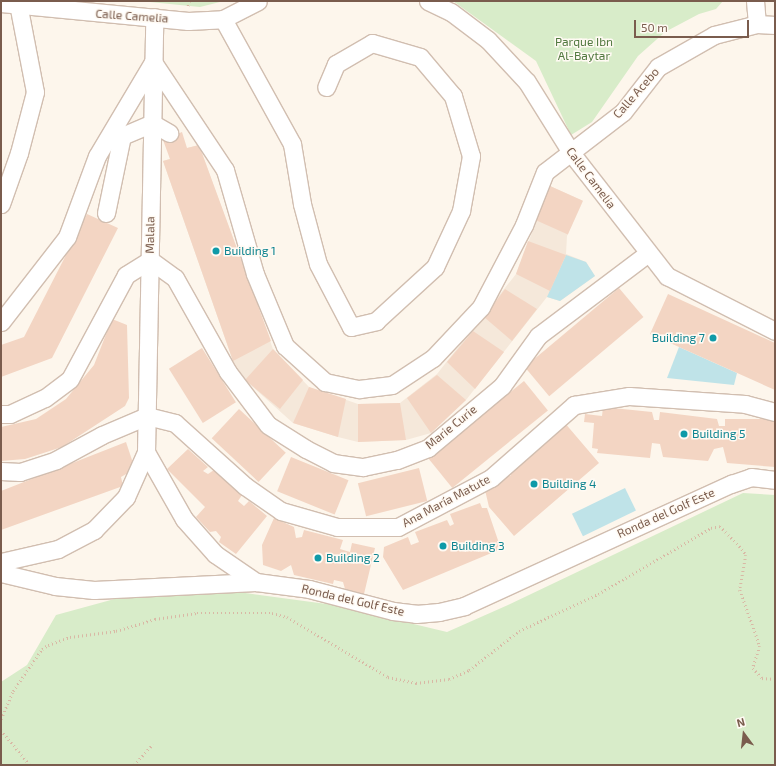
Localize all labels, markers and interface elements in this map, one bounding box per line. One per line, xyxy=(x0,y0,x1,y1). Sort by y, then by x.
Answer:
street label: Calle Camelia xyxy=(95,6,169,26)
scale bar xyxy=(636,12,751,38)
text: 50 m xyxy=(641,20,668,34)
park label: Parque Ibn Al-Baytar xyxy=(555,35,613,63)
street label: Calle Acebo xyxy=(610,64,662,122)
street label: Calle Camelia xyxy=(563,144,619,212)
street label: Malala xyxy=(142,216,158,254)
place label: Building 1 xyxy=(224,244,276,258)
marker: Building 1 xyxy=(211,246,221,256)
place label: Building 7 xyxy=(652,331,705,345)
marker: Building 7 xyxy=(708,333,718,343)
street label: Marie Curie xyxy=(422,402,480,452)
place label: Building 5 xyxy=(692,427,745,441)
marker: Building 5 xyxy=(679,429,689,439)
street label: Ana María Matute xyxy=(400,472,492,530)
place label: Building 4 xyxy=(542,477,596,491)
marker: Building 4 xyxy=(529,479,539,489)
street label: Ronda del Golf Este xyxy=(615,485,717,541)
place label: Building 3 xyxy=(451,539,505,553)
marker: Building 3 xyxy=(438,541,448,551)
place label: Building 2 xyxy=(326,551,380,565)
marker: Building 2 xyxy=(313,553,323,563)
street label: Ronda del Golf Este xyxy=(300,581,406,619)
north arrow xyxy=(724,714,764,754)
text: N xyxy=(735,715,746,729)

